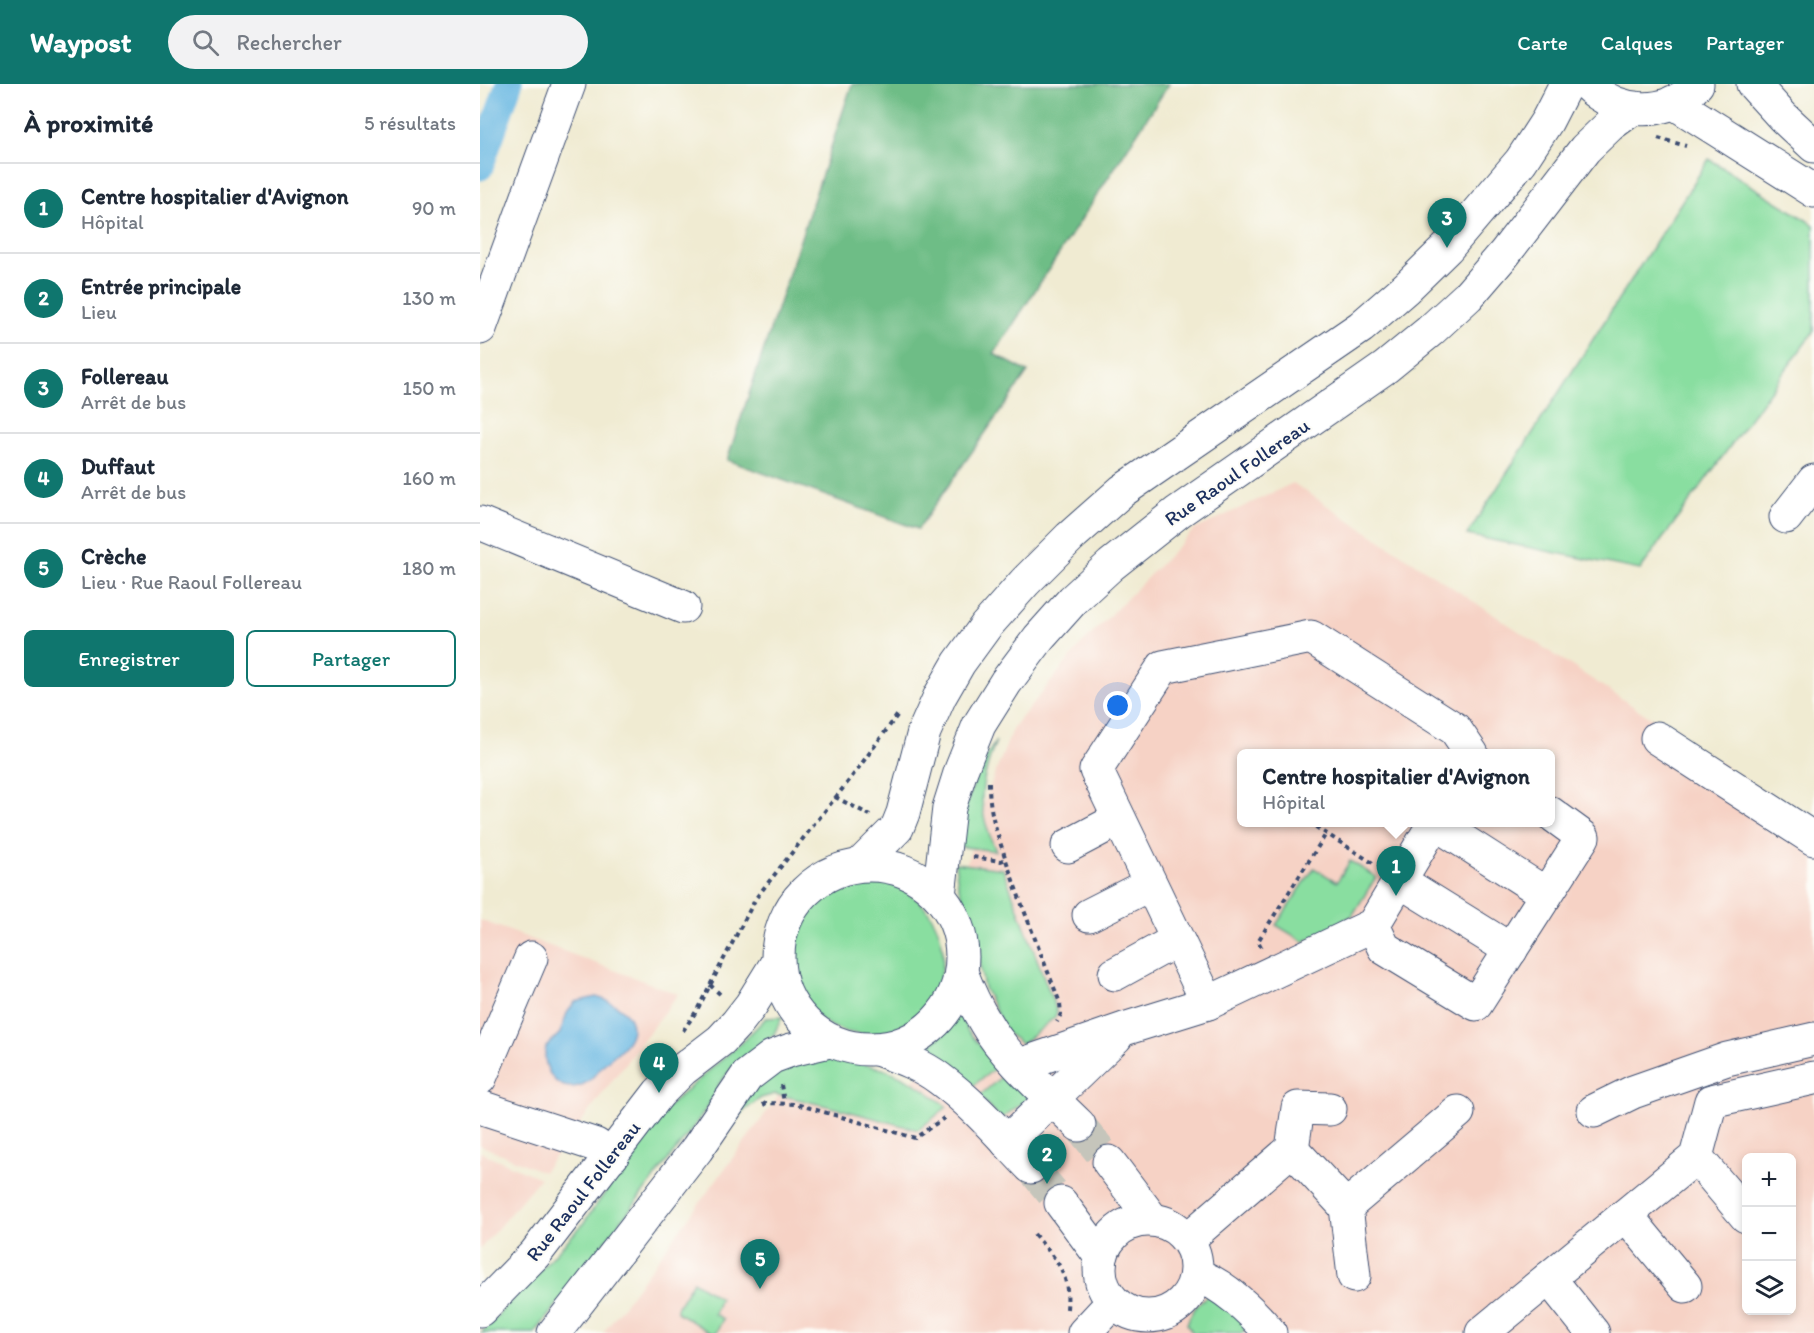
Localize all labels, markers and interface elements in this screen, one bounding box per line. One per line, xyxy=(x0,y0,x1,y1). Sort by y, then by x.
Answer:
search box xyxy=(168,15,588,69)
text: Waypost xyxy=(30,25,132,59)
icon: search xyxy=(189,26,222,59)
text: Rechercher xyxy=(237,29,342,56)
text: Carte xyxy=(1517,30,1568,55)
text: Calques xyxy=(1601,30,1673,55)
text: Partager xyxy=(1706,30,1784,55)
text: À proximité xyxy=(24,107,153,139)
text: 5 résultats xyxy=(364,111,456,135)
text: Centre hospitalier d'Avignon xyxy=(81,183,348,210)
text: 1 xyxy=(39,196,48,220)
text: 90 m xyxy=(412,196,456,220)
pin: 3 xyxy=(1428,198,1466,248)
text: Hôpital xyxy=(81,210,144,234)
text: Entrée principale xyxy=(81,273,241,300)
text: 2 xyxy=(38,286,49,310)
text: 130 m xyxy=(402,286,456,310)
text: Lieu xyxy=(81,300,117,324)
text: Follereau xyxy=(81,363,169,390)
text: 3 xyxy=(38,376,49,400)
text: 150 m xyxy=(403,376,456,400)
text: Arrêt de bus xyxy=(81,390,186,414)
street label: Rue Raoul Follereau xyxy=(1160,413,1314,531)
text: Duffaut xyxy=(81,453,155,480)
text: 4 xyxy=(37,466,50,490)
text: 160 m xyxy=(403,466,456,490)
text: Arrêt de bus xyxy=(81,480,186,504)
text: Crèche xyxy=(81,543,146,570)
text: 5 xyxy=(38,556,49,580)
text: 180 m xyxy=(402,556,456,580)
text: Lieu · Rue Raoul Follereau xyxy=(81,570,302,594)
button: Enregistrer xyxy=(24,630,234,687)
button: Partager xyxy=(246,630,456,687)
your location xyxy=(1103,691,1132,720)
popup xyxy=(1237,749,1555,827)
text: Centre hospitalier d'Avignon xyxy=(1262,763,1530,790)
text: Hôpital xyxy=(1262,790,1325,814)
pin: 1 xyxy=(1376,846,1416,896)
pin: 4 xyxy=(640,1044,678,1093)
street label: Rue Raoul Follereau xyxy=(521,1116,645,1266)
pin: 2 xyxy=(1028,1134,1066,1184)
map controls xyxy=(1742,1153,1796,1315)
button: + xyxy=(1742,1153,1796,1207)
button: − xyxy=(1742,1207,1796,1261)
pin: 5 xyxy=(740,1240,780,1289)
button: layers xyxy=(1742,1261,1796,1315)

